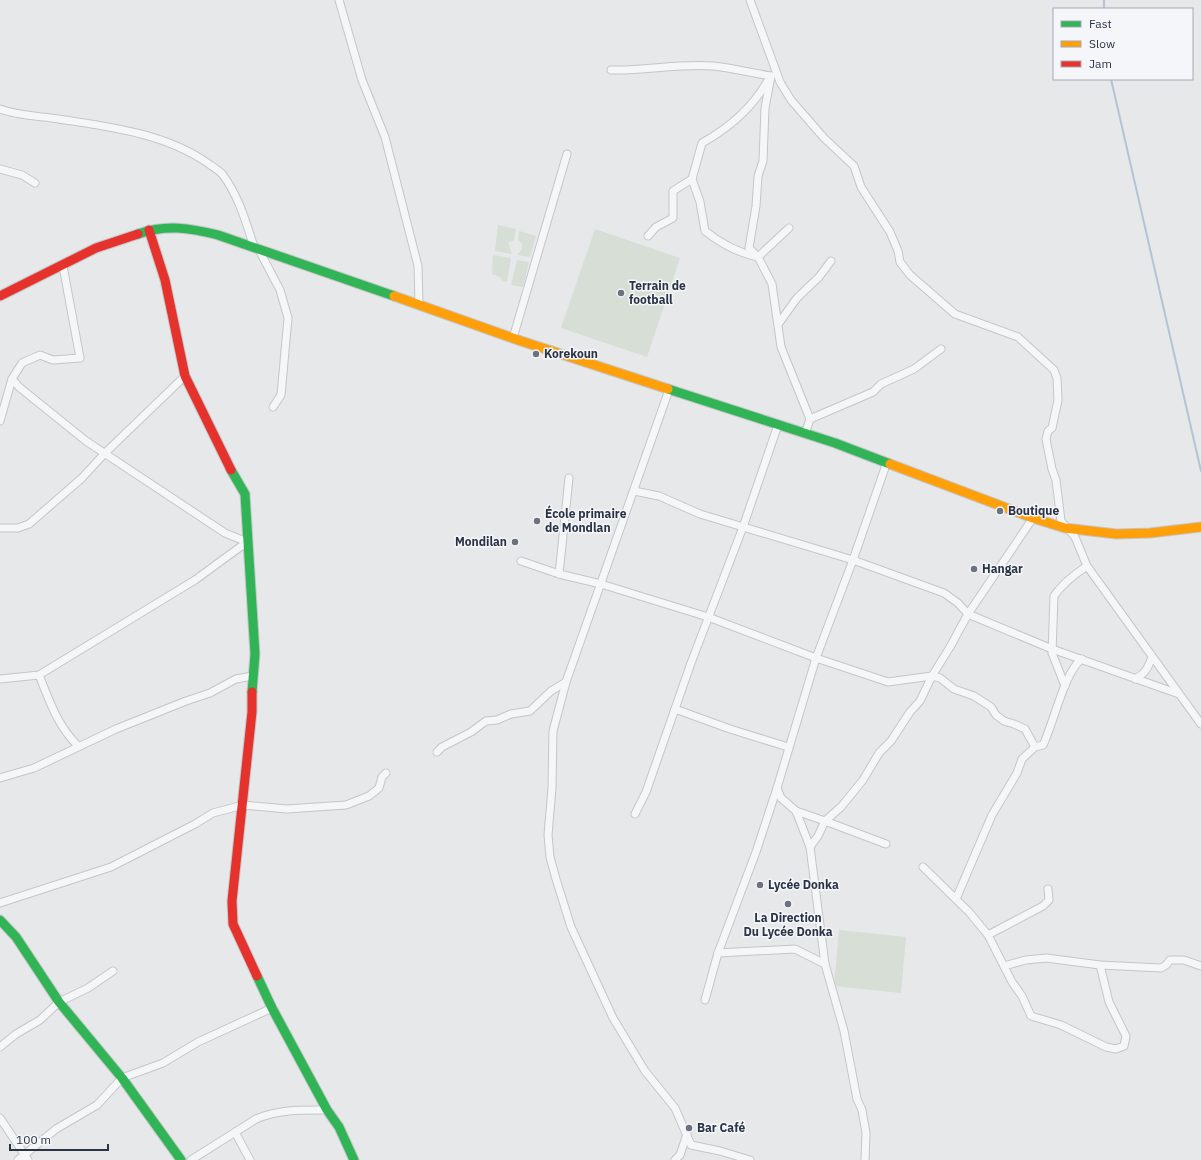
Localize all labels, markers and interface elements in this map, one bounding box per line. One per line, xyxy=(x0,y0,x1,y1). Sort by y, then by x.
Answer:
legend xyxy=(1053,8,1193,80)
text: Fast xyxy=(1089,16,1112,31)
text: Slow xyxy=(1089,36,1115,51)
text: Jam xyxy=(1089,56,1112,71)
place label: Terrain de football xyxy=(629,278,686,307)
marker: Terrain de football xyxy=(616,288,626,298)
place label: Korekoun xyxy=(544,346,598,361)
marker: Korekoun xyxy=(531,349,541,359)
place label: Boutique xyxy=(1008,503,1059,518)
place label: École primaire de Mondlan xyxy=(545,505,627,535)
marker: Boutique xyxy=(995,506,1005,516)
marker: École primaire de Mondlan xyxy=(532,516,542,526)
place label: Mondilan xyxy=(455,534,507,549)
marker: Mondilan xyxy=(510,537,520,547)
place label: Hangar xyxy=(982,561,1023,576)
marker: Hangar xyxy=(969,564,979,574)
place label: Lycée Donka xyxy=(768,877,839,892)
marker: Lycée Donka xyxy=(755,880,765,890)
marker: La Direction Du Lycée Donka xyxy=(783,899,793,909)
place label: La Direction Du Lycée Donka xyxy=(743,910,833,939)
place label: Bar Café xyxy=(697,1120,745,1135)
marker: Bar Café xyxy=(684,1123,694,1133)
scale bar xyxy=(10,1126,108,1152)
text: 100 m xyxy=(16,1132,51,1147)

